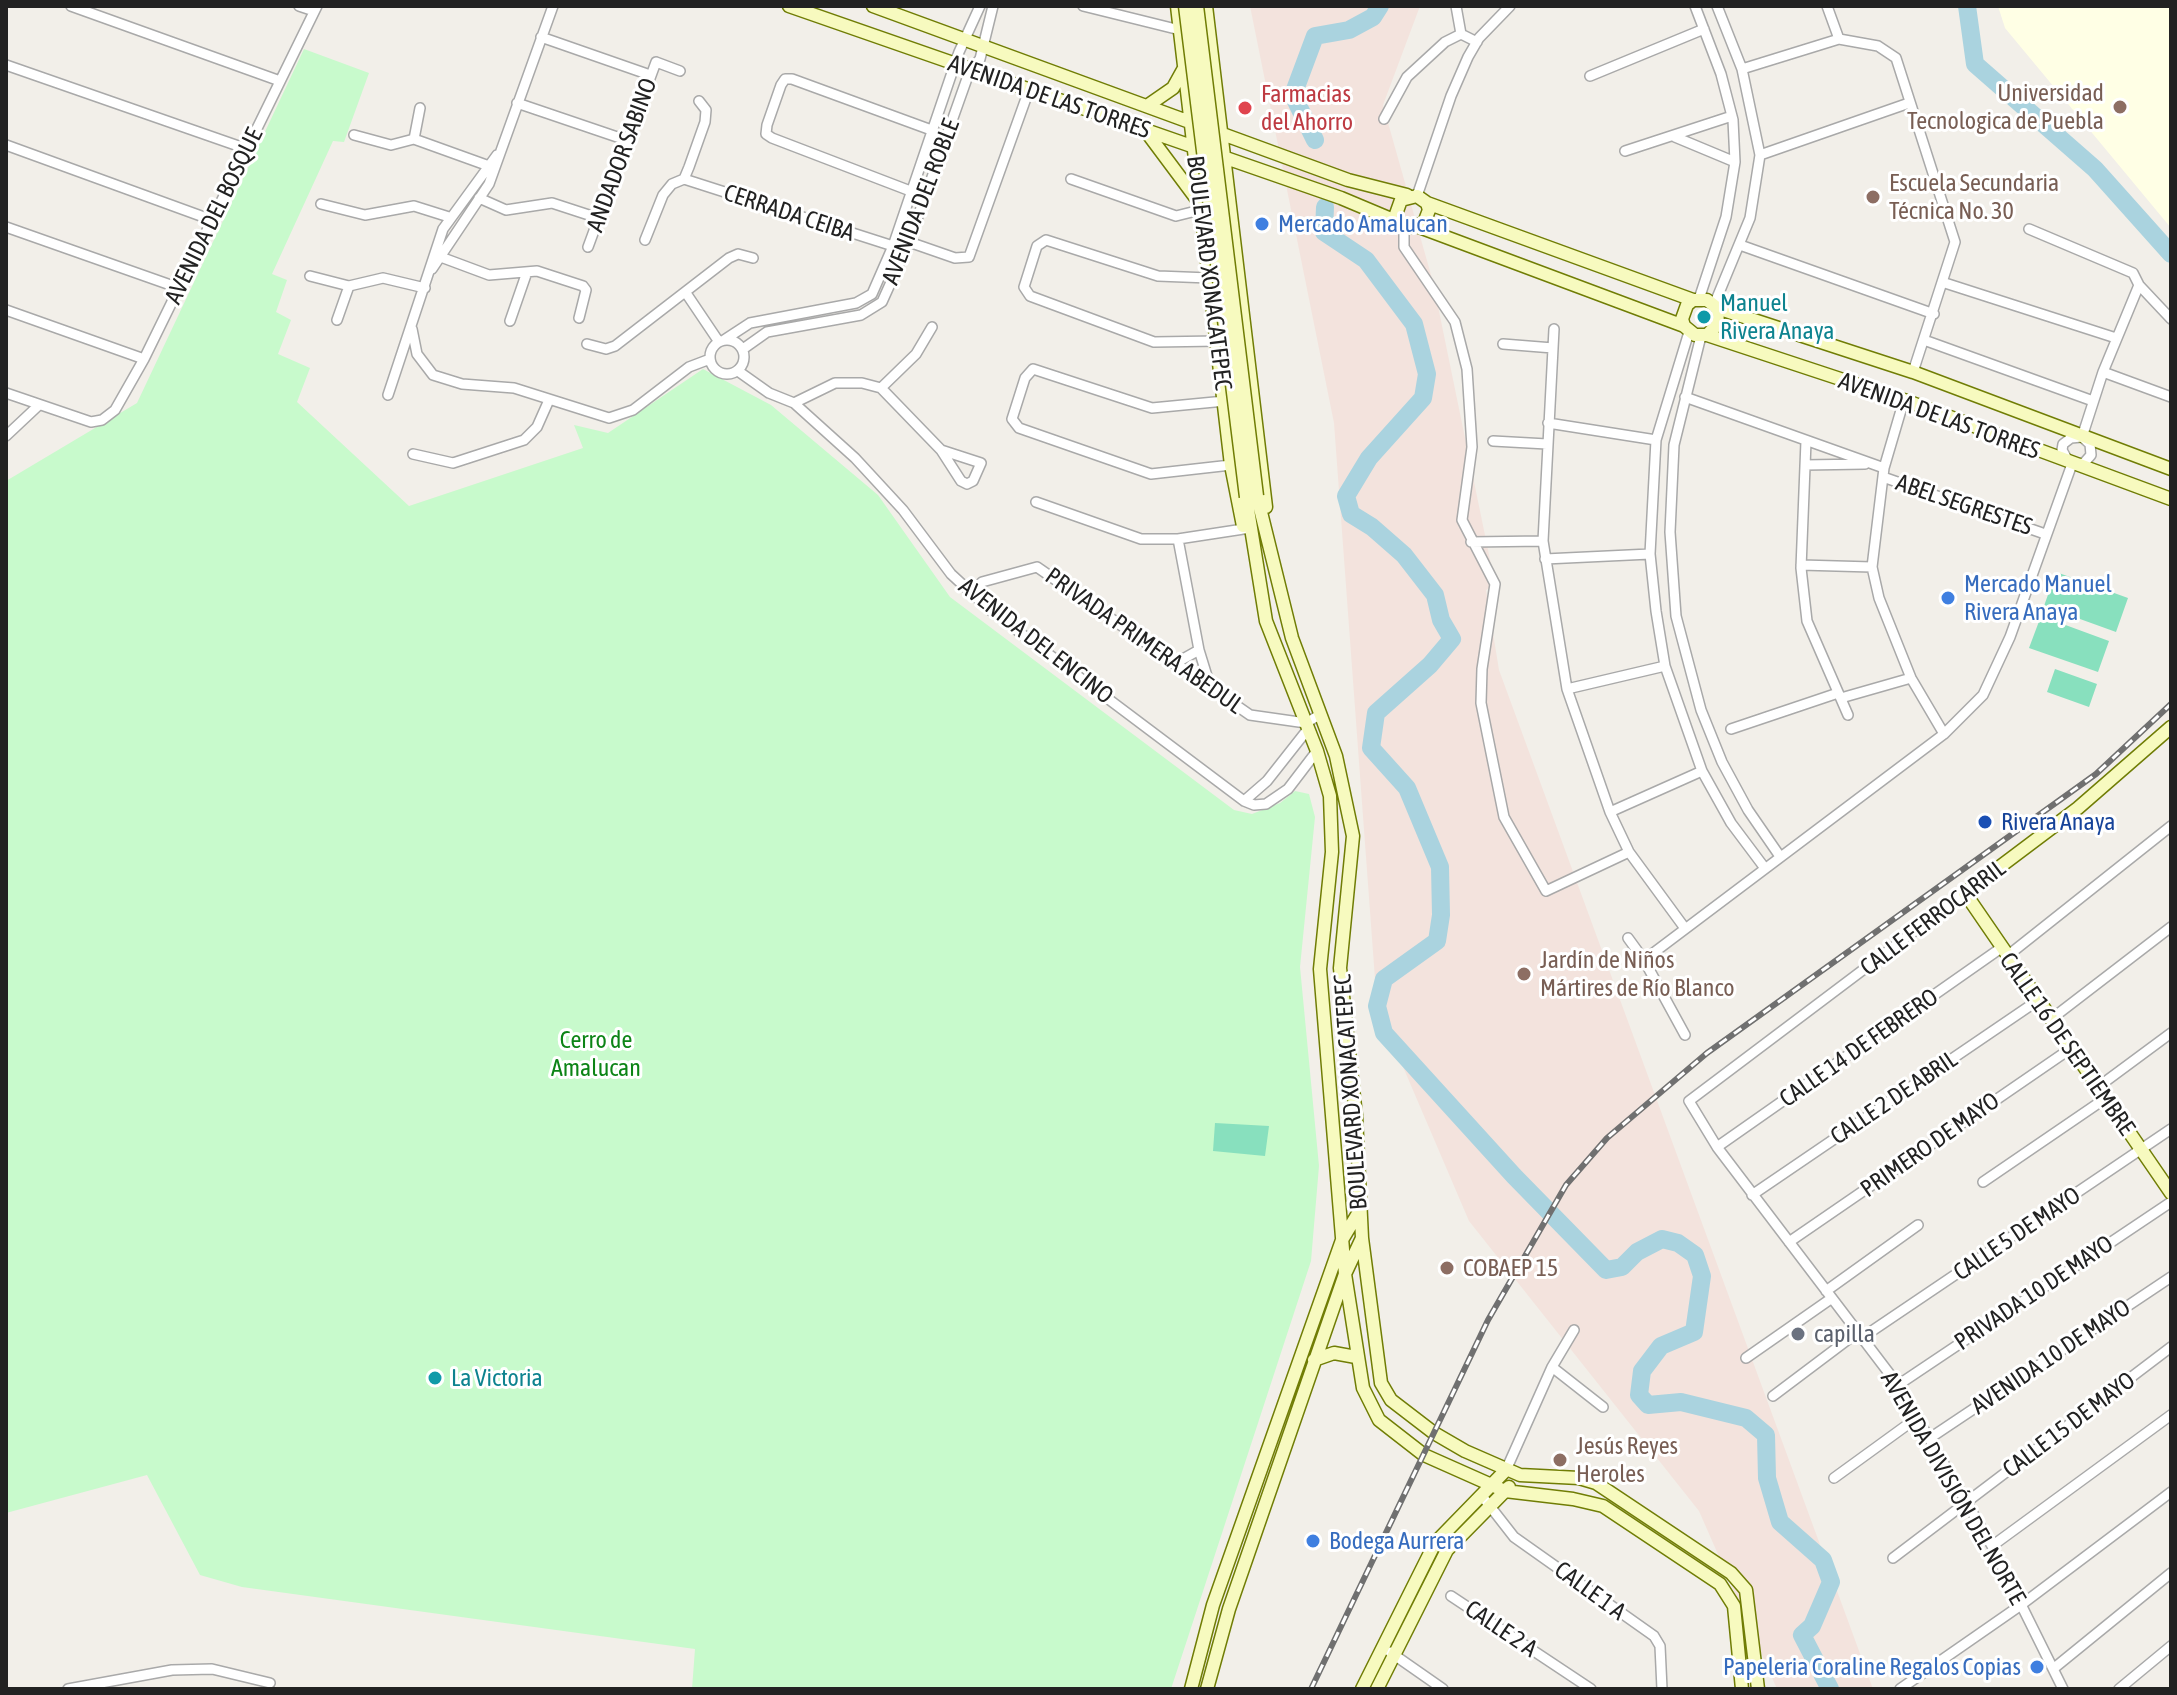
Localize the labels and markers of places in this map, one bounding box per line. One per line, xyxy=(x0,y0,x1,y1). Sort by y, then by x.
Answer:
place label: Universidad Tecnologica de Puebla xyxy=(1907,79,2104,135)
place label: Farmacias del Ahorro xyxy=(1261,80,1353,136)
marker: Universidad Tecnologica de Puebla xyxy=(2111,98,2129,116)
marker: Farmacias del Ahorro xyxy=(1236,99,1254,117)
place label: Escuela Secundaria Técnica No. 30 xyxy=(1889,169,2059,225)
marker: Escuela Secundaria Técnica No. 30 xyxy=(1864,188,1882,206)
place label: Mercado Amalucan xyxy=(1278,210,1448,238)
marker: Mercado Amalucan xyxy=(1253,215,1271,233)
place label: Manuel Rivera Anaya xyxy=(1720,289,1834,345)
marker: Manuel Rivera Anaya xyxy=(1695,308,1713,326)
place label: Mercado Manuel Rivera Anaya xyxy=(1964,570,2112,626)
marker: Mercado Manuel Rivera Anaya xyxy=(1939,589,1957,607)
place label: Rivera Anaya xyxy=(2001,808,2115,836)
marker: Rivera Anaya xyxy=(1976,813,1994,831)
place label: Jardín de Niños Mártires de Río Blanco xyxy=(1540,946,1735,1002)
marker: Jardín de Niños Mártires de Río Blanco xyxy=(1515,965,1533,983)
place label: COBAEP 15 xyxy=(1463,1254,1558,1282)
marker: COBAEP 15 xyxy=(1438,1259,1456,1277)
place label: capilla xyxy=(1814,1320,1875,1348)
marker: capilla xyxy=(1789,1325,1807,1343)
place label: La Victoria xyxy=(451,1364,543,1392)
marker: La Victoria xyxy=(426,1369,444,1387)
place label: Jesús Reyes Heroles xyxy=(1576,1432,1678,1488)
marker: Jesús Reyes Heroles xyxy=(1551,1451,1569,1469)
place label: Bodega Aurrera xyxy=(1329,1527,1464,1555)
marker: Bodega Aurrera xyxy=(1304,1532,1322,1550)
place label: Papeleria Coraline Regalos Copias xyxy=(1723,1653,2021,1681)
marker: Papeleria Coraline Regalos Copias xyxy=(2028,1658,2046,1676)

